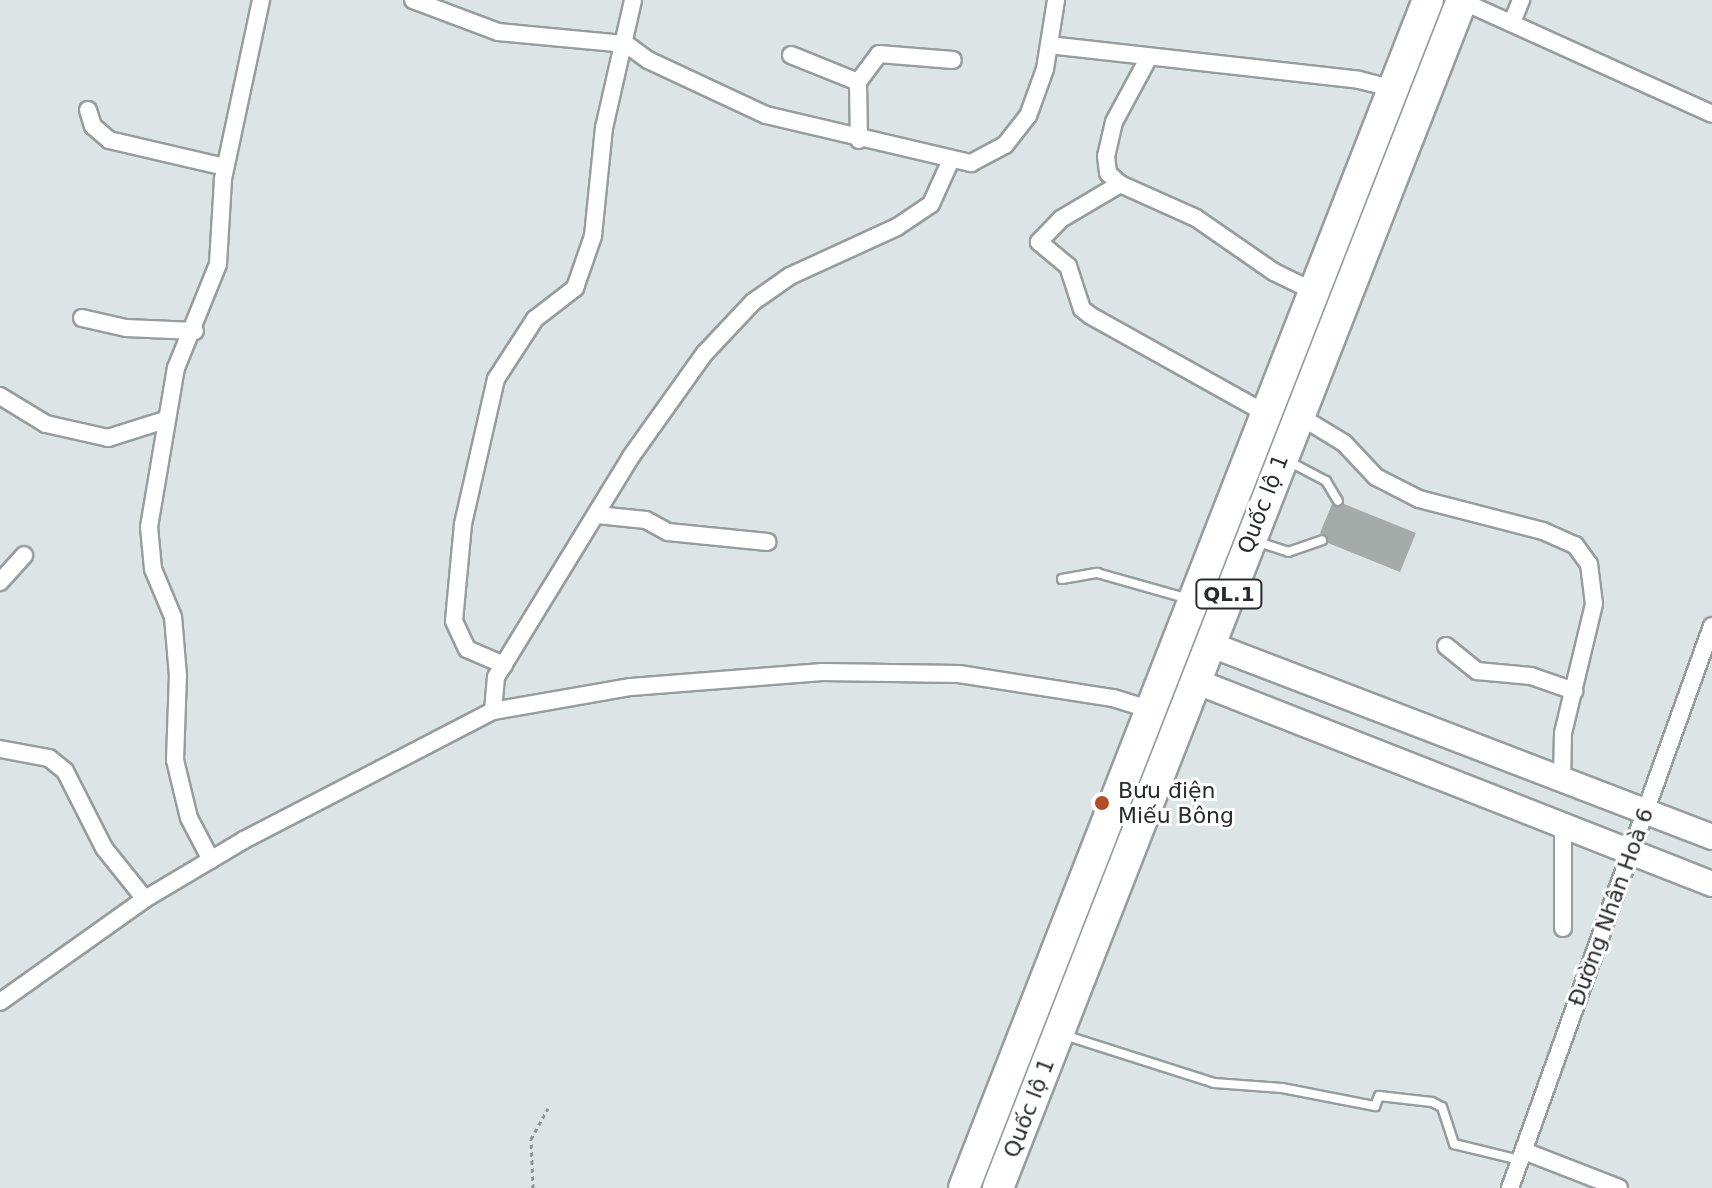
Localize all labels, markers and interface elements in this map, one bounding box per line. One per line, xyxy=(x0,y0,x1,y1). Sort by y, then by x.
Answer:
street label: Quốc lộ 1 xyxy=(1232,451,1294,557)
road number: QL.1 xyxy=(1195,578,1263,610)
place label: Bưu điện Miếu Bông xyxy=(1118,777,1234,828)
marker: Bưu điện Miếu Bông xyxy=(1093,794,1111,812)
street label: Đường Nhân Hoà 6 xyxy=(1563,804,1659,1010)
street label: Quốc lộ 1 xyxy=(998,1055,1060,1161)

